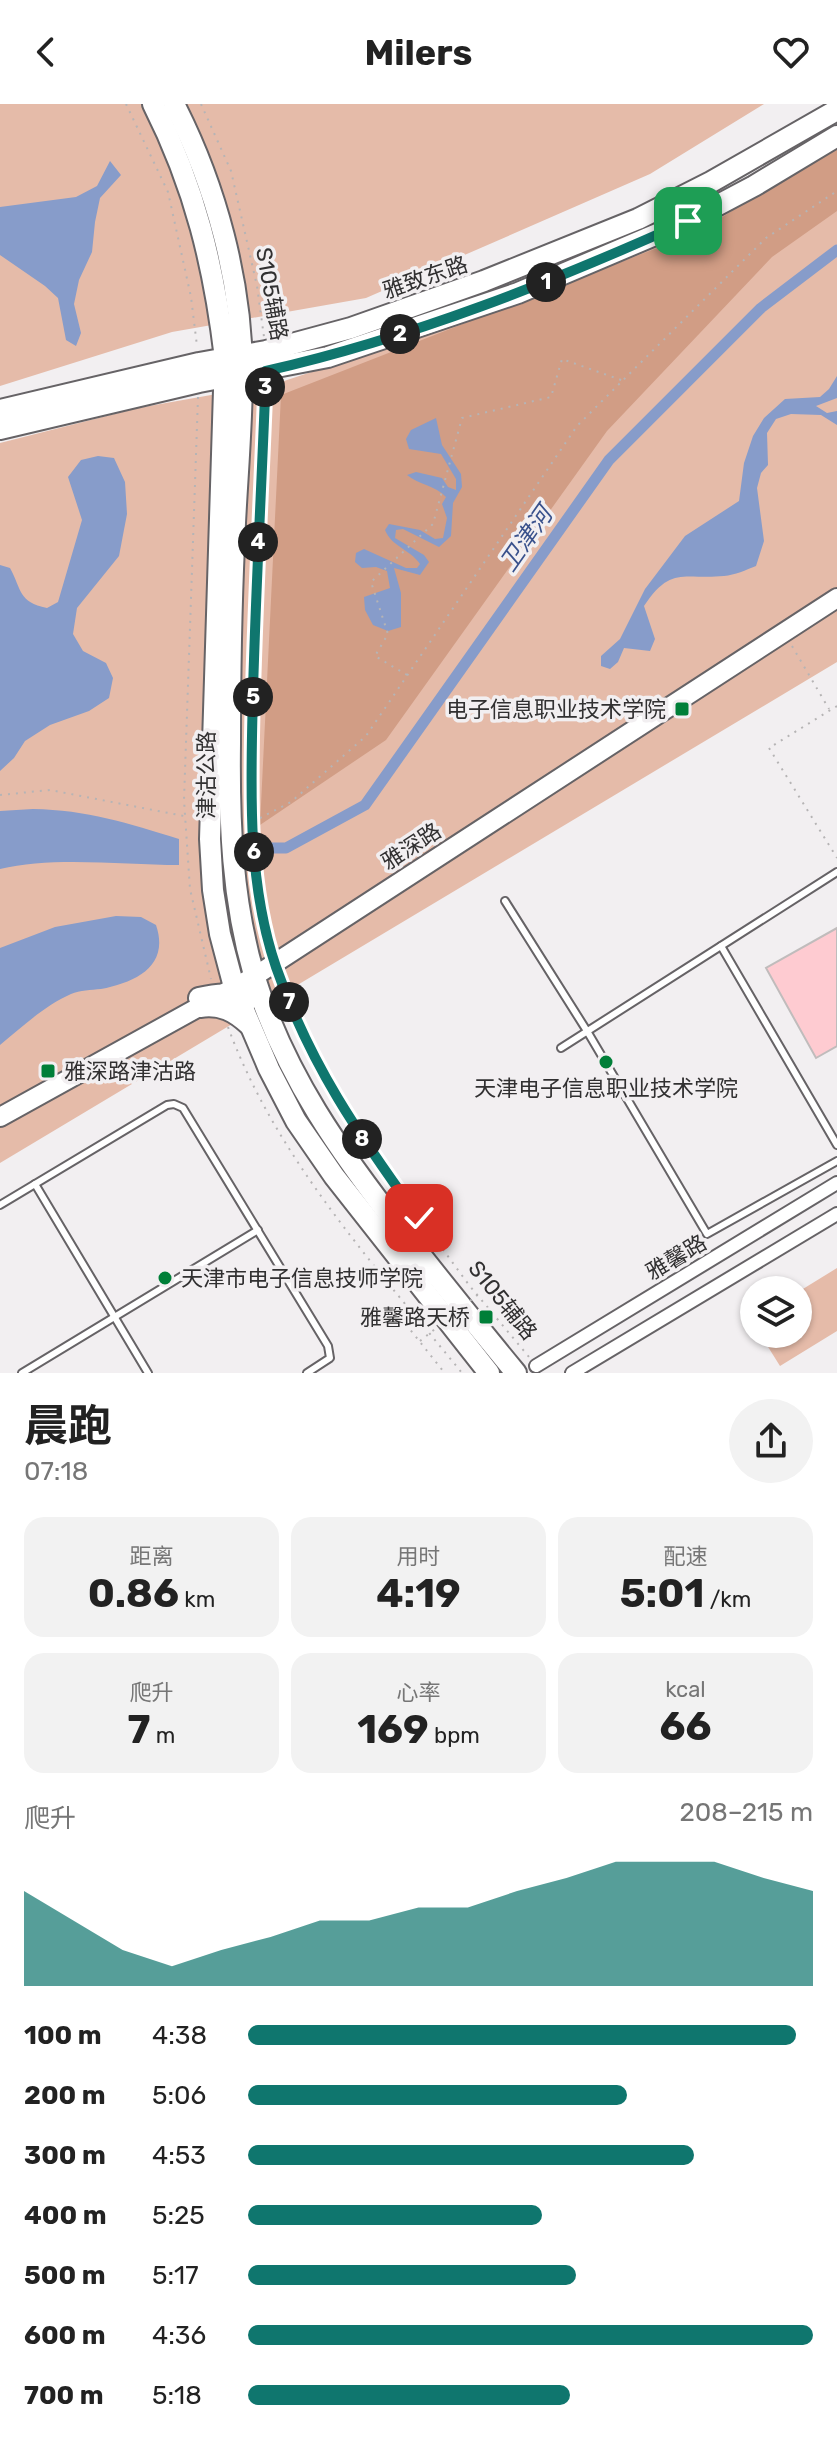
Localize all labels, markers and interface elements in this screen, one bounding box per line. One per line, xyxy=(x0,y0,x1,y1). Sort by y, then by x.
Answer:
icon: back xyxy=(24,30,68,74)
icon: heart xyxy=(769,30,813,74)
text: Milers xyxy=(364,31,473,74)
pin xyxy=(654,187,722,255)
icon: arrive xyxy=(666,199,710,243)
street label: S105辅路 xyxy=(250,245,293,343)
street label: 雅致东路 xyxy=(379,250,471,305)
pin: 1 xyxy=(526,262,566,302)
text: 1 xyxy=(541,268,551,295)
pin: 2 xyxy=(380,314,420,354)
text: 2 xyxy=(393,320,407,347)
pin: 3 xyxy=(245,367,285,407)
text: 3 xyxy=(258,373,272,400)
water label: 卫津河 xyxy=(494,498,560,577)
pin: 4 xyxy=(238,522,278,562)
text: 4 xyxy=(250,528,266,555)
pin: 5 xyxy=(233,677,273,717)
text: 5 xyxy=(246,683,260,710)
place label: 电子信息职业技术学院 xyxy=(446,696,666,723)
marker: 电子信息职业技术学院 xyxy=(673,700,691,718)
street label: 津沽公路 xyxy=(193,731,220,819)
street label: 雅深路 xyxy=(376,817,446,876)
pin: 6 xyxy=(234,832,274,872)
text: 6 xyxy=(247,838,261,865)
pin: 7 xyxy=(269,982,309,1022)
text: 7 xyxy=(283,988,295,1015)
marker: 天津电子信息职业技术学院 xyxy=(597,1053,615,1071)
place label: 雅深路津沽路 xyxy=(64,1058,196,1085)
marker: 雅深路津沽路 xyxy=(39,1062,57,1080)
place label: 天津电子信息职业技术学院 xyxy=(474,1075,738,1102)
pin: 8 xyxy=(342,1119,382,1159)
text: 8 xyxy=(355,1125,369,1152)
pin xyxy=(385,1184,453,1252)
icon: check xyxy=(397,1196,441,1240)
street label: 雅馨路 xyxy=(641,1229,712,1286)
street label: S105辅路 xyxy=(462,1255,543,1345)
place label: 天津市电子信息技师学院 xyxy=(181,1265,423,1292)
marker: 天津市电子信息技师学院 xyxy=(156,1269,174,1287)
map controls xyxy=(740,1276,812,1348)
button: layers xyxy=(740,1276,812,1348)
place label: 雅馨路天桥 xyxy=(360,1304,470,1331)
marker: 雅馨路天桥 xyxy=(477,1308,495,1326)
button: share xyxy=(729,1399,813,1483)
text: 晨跑 xyxy=(24,1400,112,1452)
text: 07:18 xyxy=(24,1456,88,1487)
text: 距离 xyxy=(129,1543,174,1570)
text: 用时 xyxy=(396,1543,441,1570)
text: 配速 xyxy=(663,1543,708,1570)
text: 0.86 xyxy=(88,1570,179,1617)
text: 4:19 xyxy=(376,1570,461,1617)
text: 5:01 xyxy=(620,1570,704,1617)
text: km xyxy=(179,1586,215,1613)
text: /km xyxy=(704,1586,751,1613)
text: kcal xyxy=(665,1676,706,1703)
text: 爬升 xyxy=(129,1679,174,1706)
text: 心率 xyxy=(396,1679,441,1706)
text: 66 xyxy=(659,1703,712,1750)
text: 7 xyxy=(128,1706,150,1753)
text: 169 xyxy=(357,1706,429,1753)
text: m xyxy=(150,1722,175,1749)
text: bpm xyxy=(429,1722,480,1749)
text: 208–215 m xyxy=(679,1797,813,1828)
text: 爬升 xyxy=(24,1803,76,1834)
text: 100 m xyxy=(24,2020,102,2051)
text: 4:38 xyxy=(152,2020,207,2051)
text: 200 m xyxy=(24,2080,106,2111)
text: 5:06 xyxy=(152,2080,206,2111)
text: 300 m xyxy=(24,2140,106,2171)
text: 4:53 xyxy=(152,2140,206,2171)
text: 400 m xyxy=(24,2200,106,2231)
text: 5:25 xyxy=(152,2200,205,2231)
text: 500 m xyxy=(24,2260,106,2291)
text: 5:17 xyxy=(152,2260,199,2291)
text: 600 m xyxy=(24,2320,106,2351)
text: 4:36 xyxy=(152,2320,206,2351)
text: 700 m xyxy=(24,2380,104,2411)
text: 5:18 xyxy=(152,2380,202,2411)

